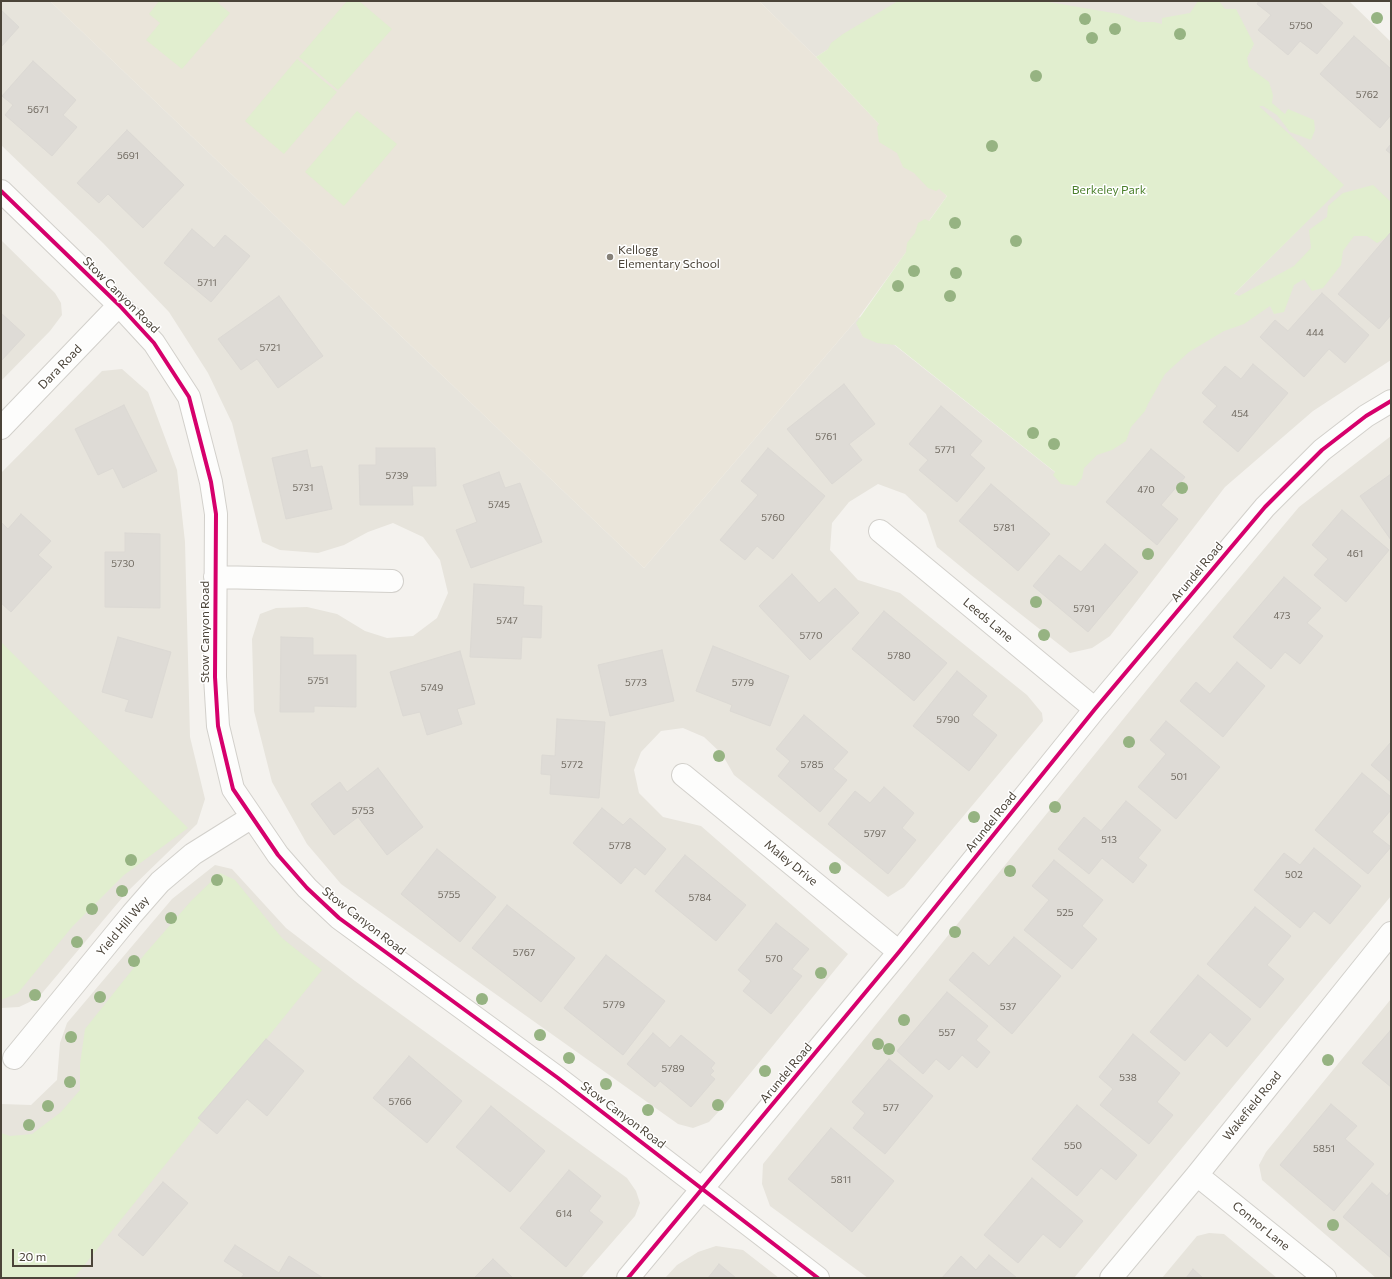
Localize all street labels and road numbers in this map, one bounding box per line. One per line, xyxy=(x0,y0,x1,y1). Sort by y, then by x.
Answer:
street label: Stow Canyon Road xyxy=(80,254,162,336)
street label: Dara Road xyxy=(35,342,85,392)
street label: Arundel Road xyxy=(1168,539,1226,605)
street label: Stow Canyon Road xyxy=(198,581,212,683)
street label: Leeds Lane xyxy=(960,595,1016,645)
street label: Arundel Road xyxy=(962,789,1020,855)
street label: Maley Drive xyxy=(761,837,821,889)
street label: Stow Canyon Road xyxy=(319,884,409,958)
street label: Yield Hill Way xyxy=(94,893,152,959)
street label: Arundel Road xyxy=(757,1040,815,1106)
street label: Wakefield Road xyxy=(1220,1069,1284,1143)
street label: Stow Canyon Road xyxy=(578,1078,668,1152)
street label: Connor Lane xyxy=(1229,1198,1293,1254)

